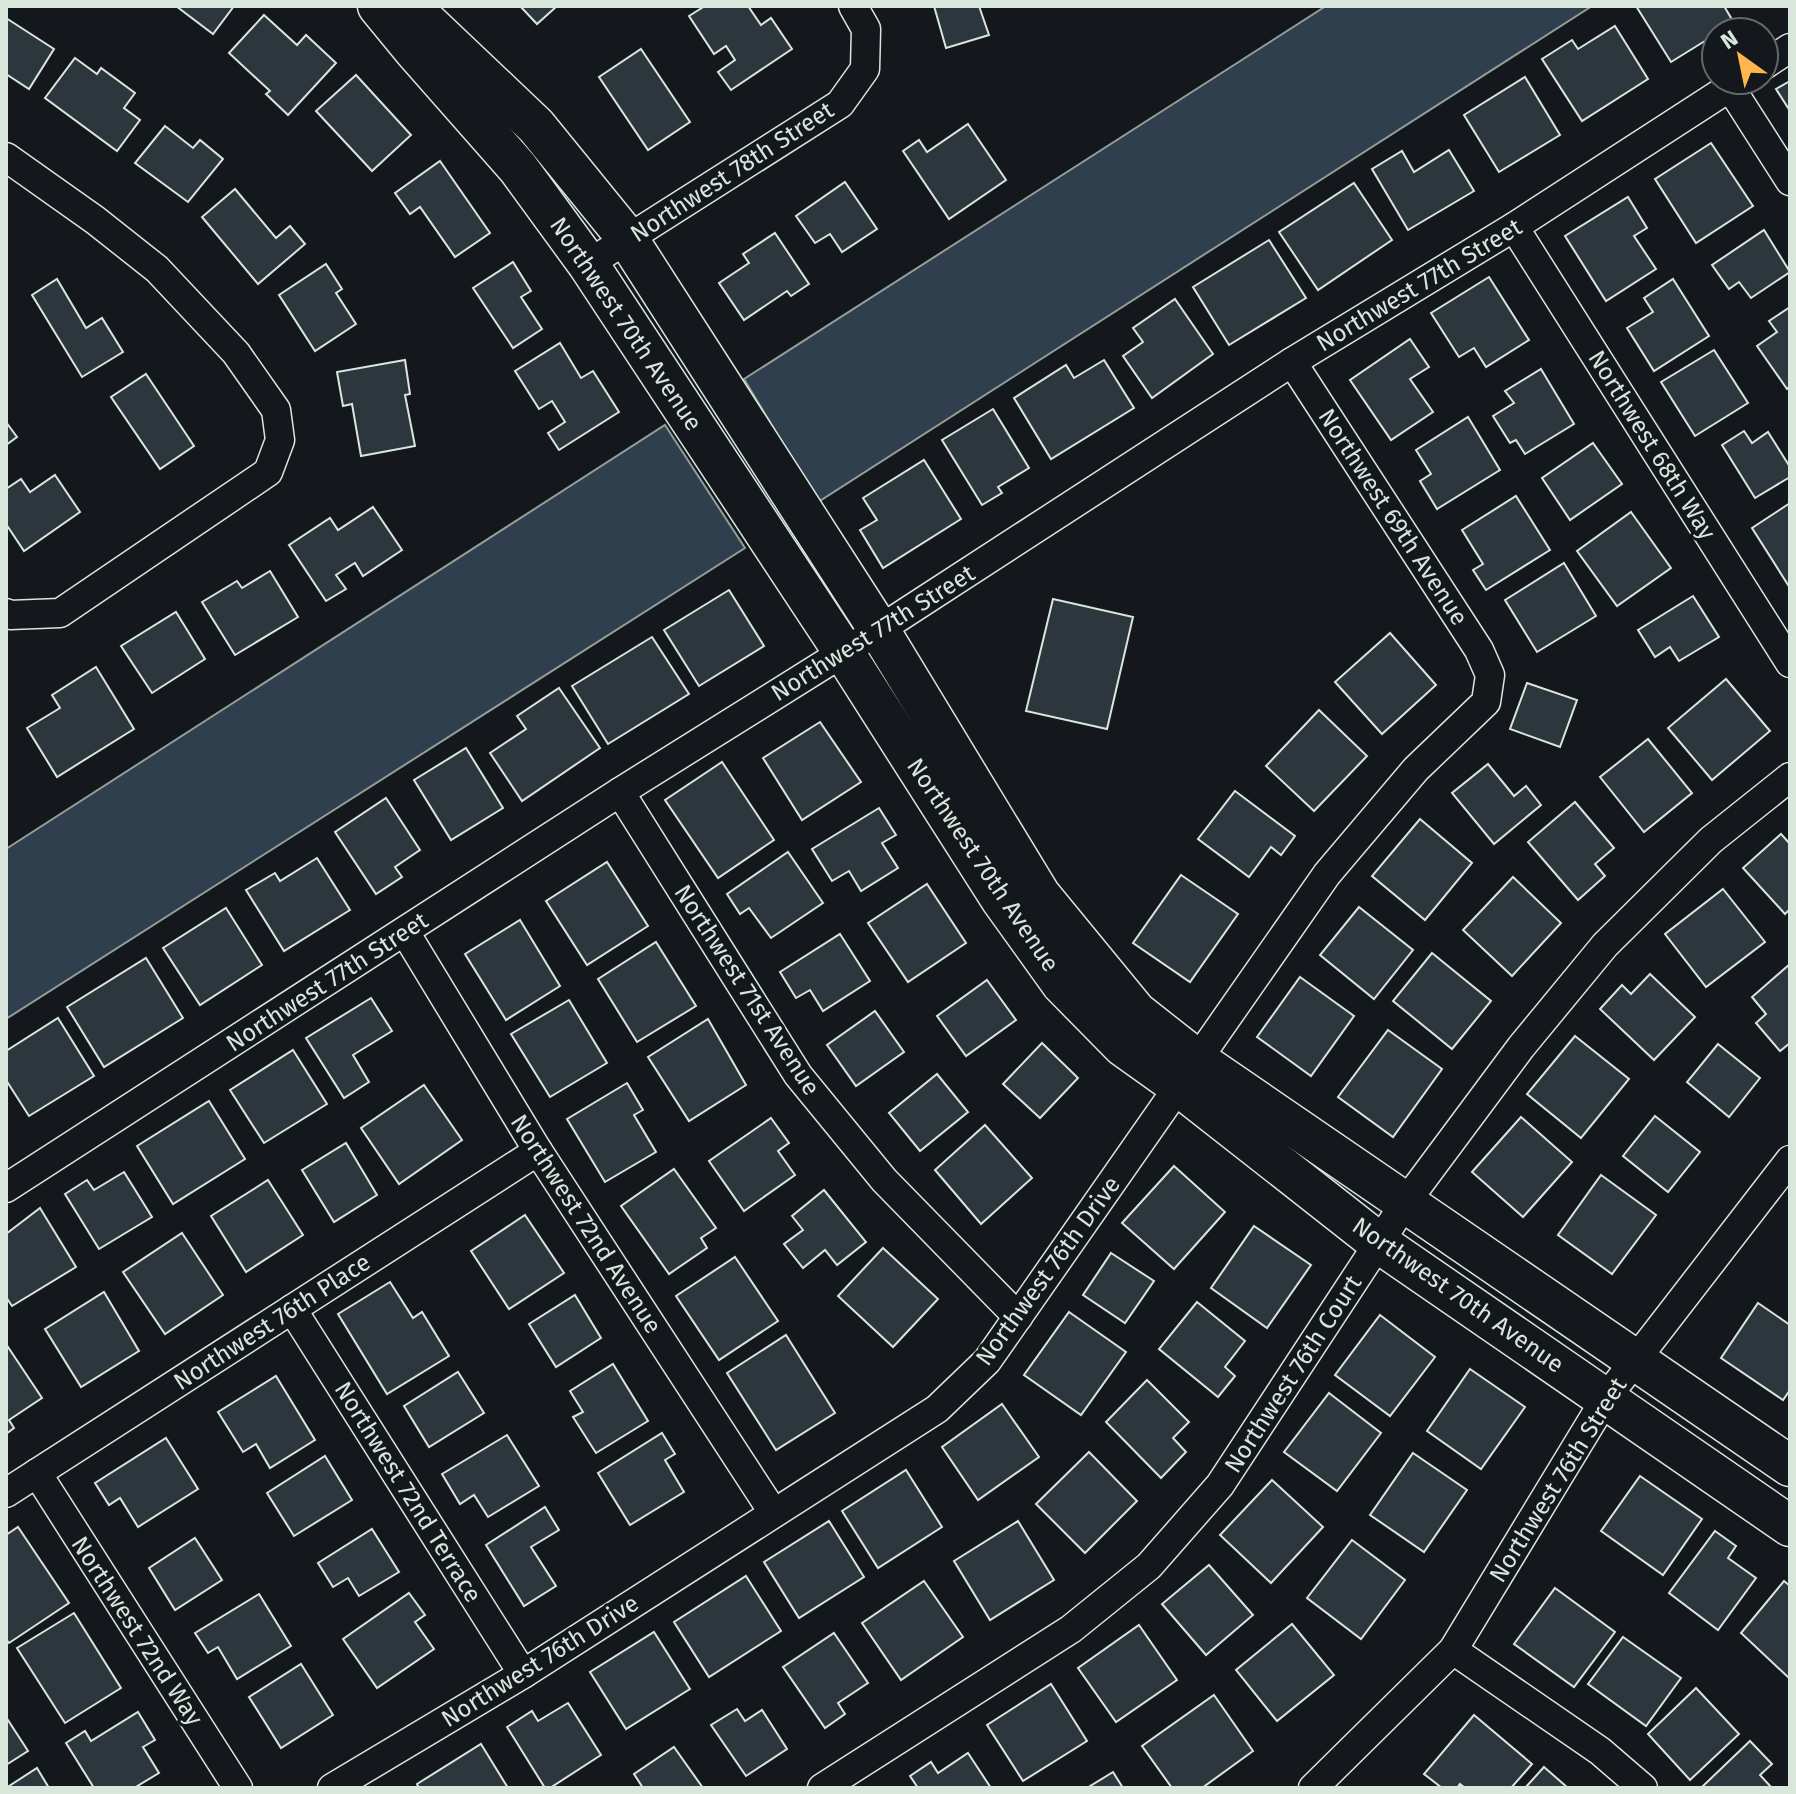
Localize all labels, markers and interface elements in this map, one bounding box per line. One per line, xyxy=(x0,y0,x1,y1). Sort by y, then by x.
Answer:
north arrow xyxy=(1700,16,1780,96)
text: N xyxy=(1716,24,1743,55)
street label: Northwest 78th Street xyxy=(625,96,839,248)
street label: Northwest 70th Avenue xyxy=(544,212,708,436)
street label: Northwest 77th Street xyxy=(1311,212,1527,357)
street label: Northwest 68th Way xyxy=(1582,345,1722,545)
street label: Northwest 69th Avenue xyxy=(1312,403,1474,631)
street label: Northwest 77th Street xyxy=(766,559,980,707)
street label: Northwest 70th Avenue xyxy=(901,753,1065,977)
street label: Northwest 71st Avenue xyxy=(668,879,826,1101)
street label: Northwest 77th Street xyxy=(221,906,433,1058)
street label: Northwest 72nd Avenue xyxy=(505,1109,667,1339)
street label: Northwest 76th Drive xyxy=(970,1171,1126,1371)
street label: Northwest 70th Avenue xyxy=(1347,1211,1569,1379)
street label: Northwest 76th Place xyxy=(168,1248,376,1396)
street label: Northwest 76th Court xyxy=(1219,1270,1367,1478)
street label: Northwest 76th Street xyxy=(1484,1372,1633,1587)
street label: Northwest 72nd Terrace xyxy=(329,1377,487,1607)
street label: Northwest 72nd Way xyxy=(65,1531,209,1731)
street label: Northwest 76th Drive xyxy=(436,1589,644,1733)

